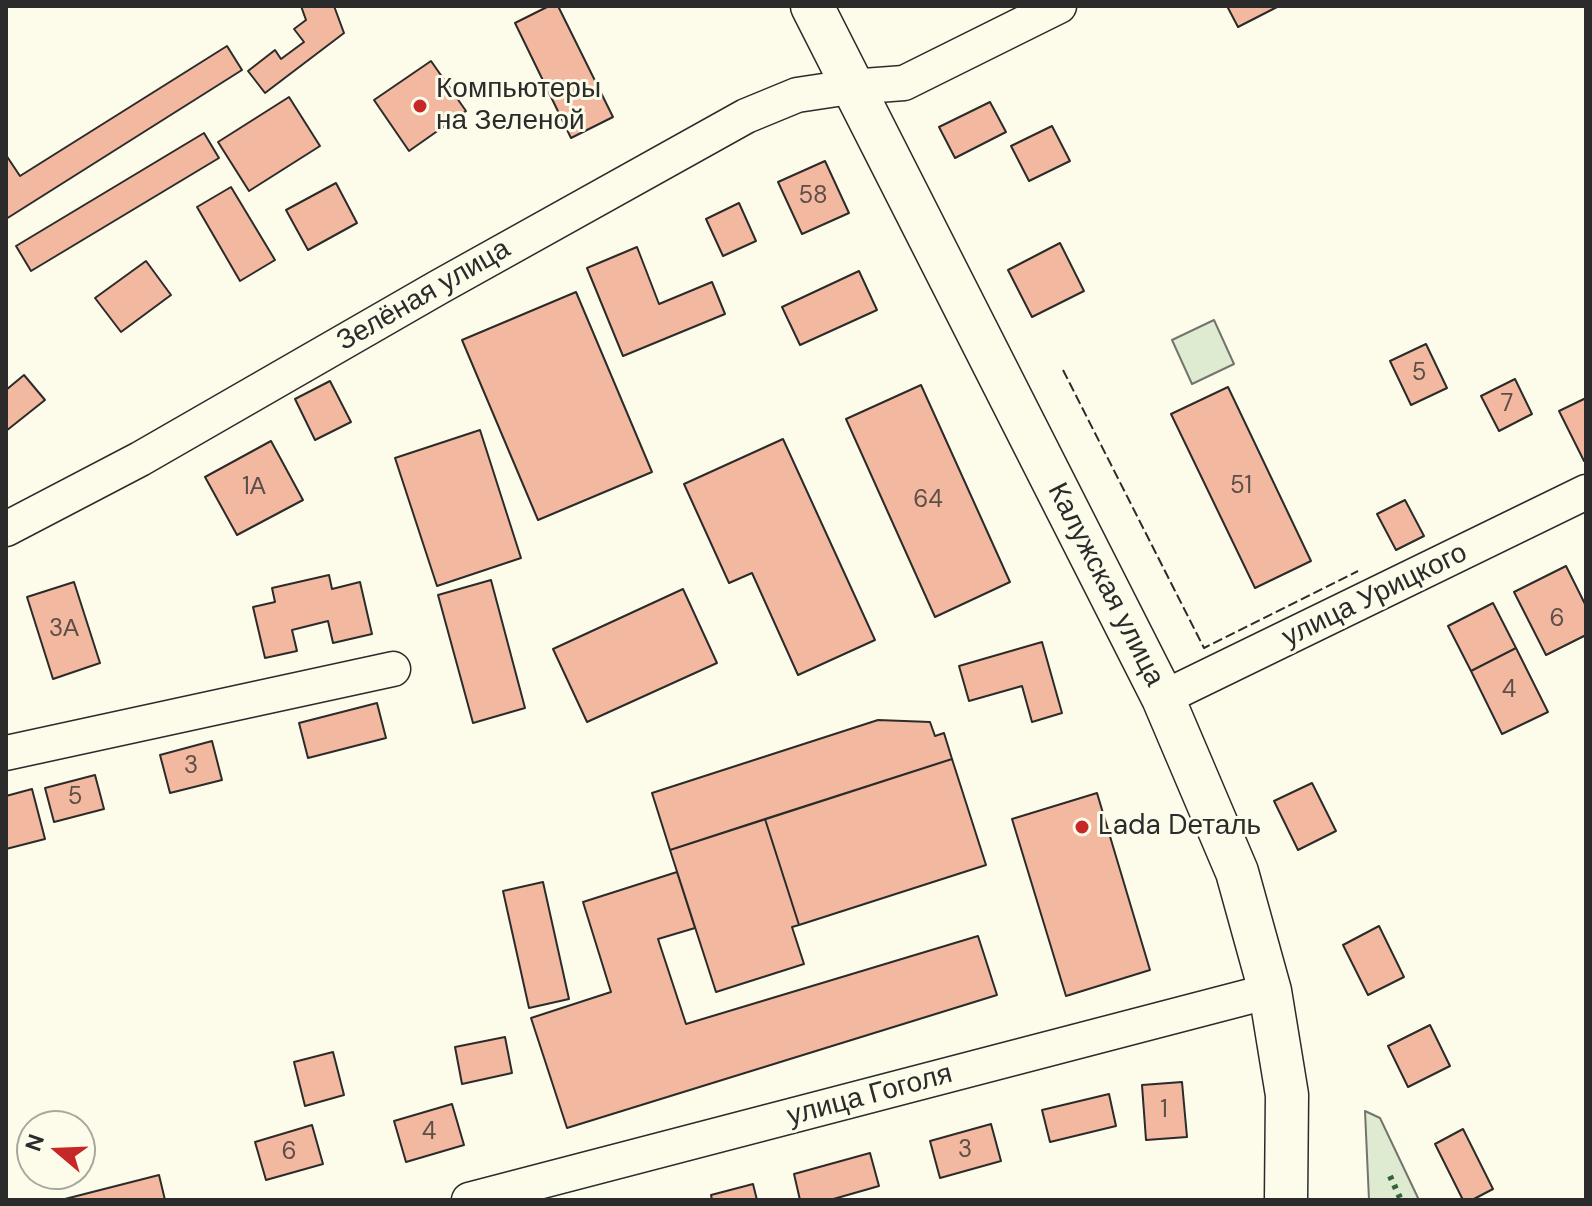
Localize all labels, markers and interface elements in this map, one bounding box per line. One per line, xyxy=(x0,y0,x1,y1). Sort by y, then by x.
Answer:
place label: Компьютеры на Зеленой xyxy=(436,73,601,139)
marker: Компьютеры на Зеленой xyxy=(411,97,429,115)
house number: 58 xyxy=(798,183,828,211)
street label: Зелёная улица xyxy=(332,233,516,359)
house number: 5 xyxy=(1412,360,1426,388)
house number: 7 xyxy=(1501,391,1513,419)
house number: 51 xyxy=(1230,473,1252,501)
house number: 1А xyxy=(242,474,266,502)
street label: Калужская улица xyxy=(1039,478,1171,692)
house number: 64 xyxy=(913,487,943,515)
street label: улица Урицкого xyxy=(1277,537,1473,655)
house number: 6 xyxy=(1549,606,1565,634)
house number: 3А xyxy=(49,616,79,644)
house number: 4 xyxy=(1502,677,1516,705)
house number: 3 xyxy=(184,753,198,781)
house number: 5 xyxy=(68,784,82,812)
place label: Lada Dеталь xyxy=(1098,810,1261,844)
marker: Lada Dеталь xyxy=(1073,818,1091,836)
street label: улица Гоголя xyxy=(784,1058,956,1134)
house number: 1 xyxy=(1160,1097,1168,1125)
north arrow xyxy=(16,1110,96,1190)
house number: 4 xyxy=(422,1119,436,1147)
text: N xyxy=(18,1130,51,1155)
house number: 3 xyxy=(958,1137,972,1165)
house number: 6 xyxy=(281,1139,297,1167)

